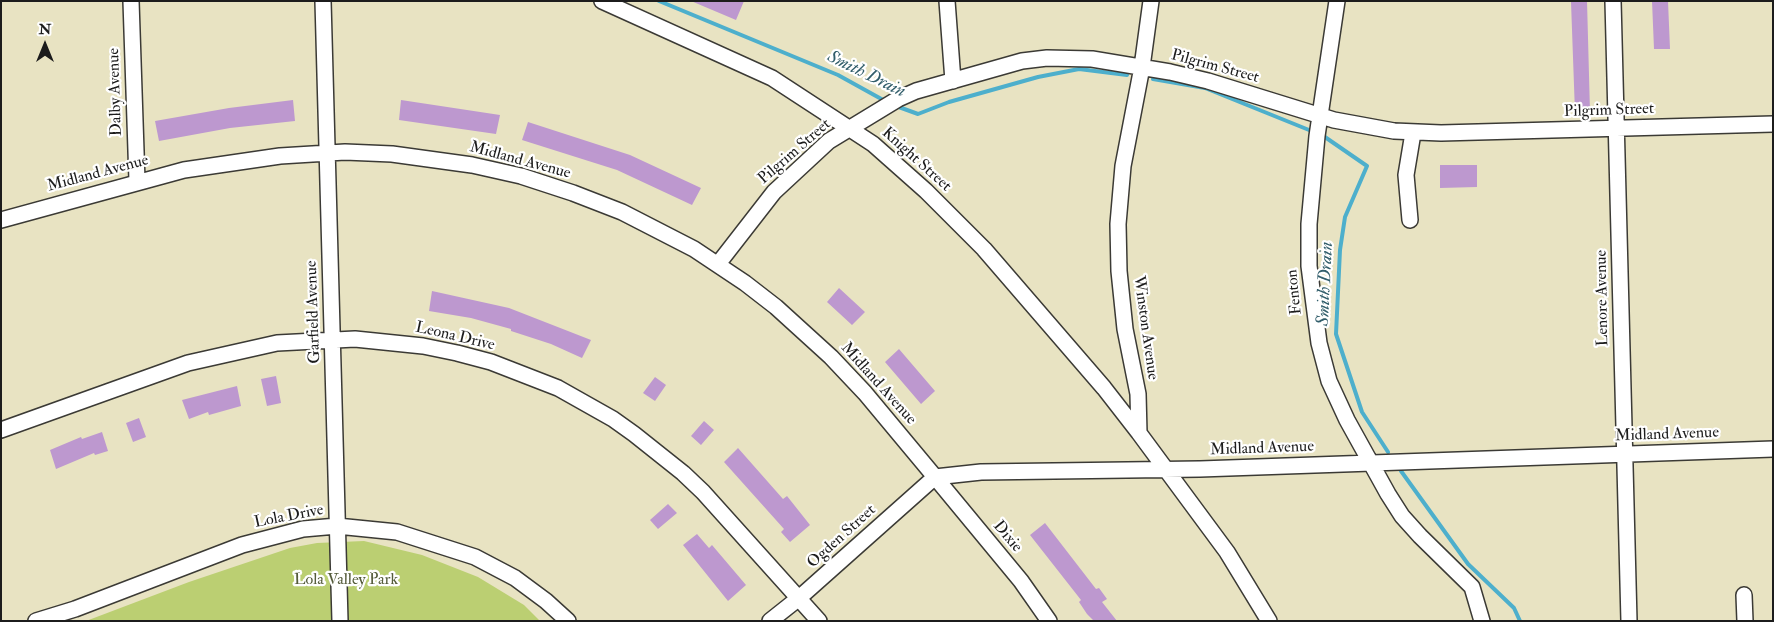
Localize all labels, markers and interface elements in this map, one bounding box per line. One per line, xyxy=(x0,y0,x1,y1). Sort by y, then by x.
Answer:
north arrow xyxy=(20,20,70,70)
text: N xyxy=(39,21,51,38)
street label: Pilgrim Street xyxy=(1169,46,1261,88)
water label: Smith Drain xyxy=(823,47,909,103)
street label: Dalby Avenue xyxy=(105,48,127,136)
street label: Pilgrim Street xyxy=(1564,100,1654,122)
street label: Pilgrim Street xyxy=(755,115,835,189)
street label: Knight Street xyxy=(877,124,955,196)
street label: Midland Avenue xyxy=(467,138,573,184)
street label: Midland Avenue xyxy=(45,151,151,197)
water label: Smith Drain xyxy=(1313,241,1339,327)
street label: Lenore Avenue xyxy=(1593,250,1613,346)
street label: Garfield Avenue xyxy=(303,260,325,364)
street label: Fenton xyxy=(1283,268,1307,316)
street label: Winston Avenue xyxy=(1128,275,1162,381)
street label: Leona Drive xyxy=(413,319,497,355)
street label: Midland Avenue xyxy=(836,339,920,429)
street label: Midland Avenue xyxy=(1615,424,1719,446)
street label: Midland Avenue xyxy=(1210,438,1314,460)
street label: Lola Drive xyxy=(253,501,325,533)
street label: Ogden Street xyxy=(804,501,880,573)
street label: Dixie xyxy=(988,517,1026,557)
park label: Lola Valley Park xyxy=(294,571,398,591)

